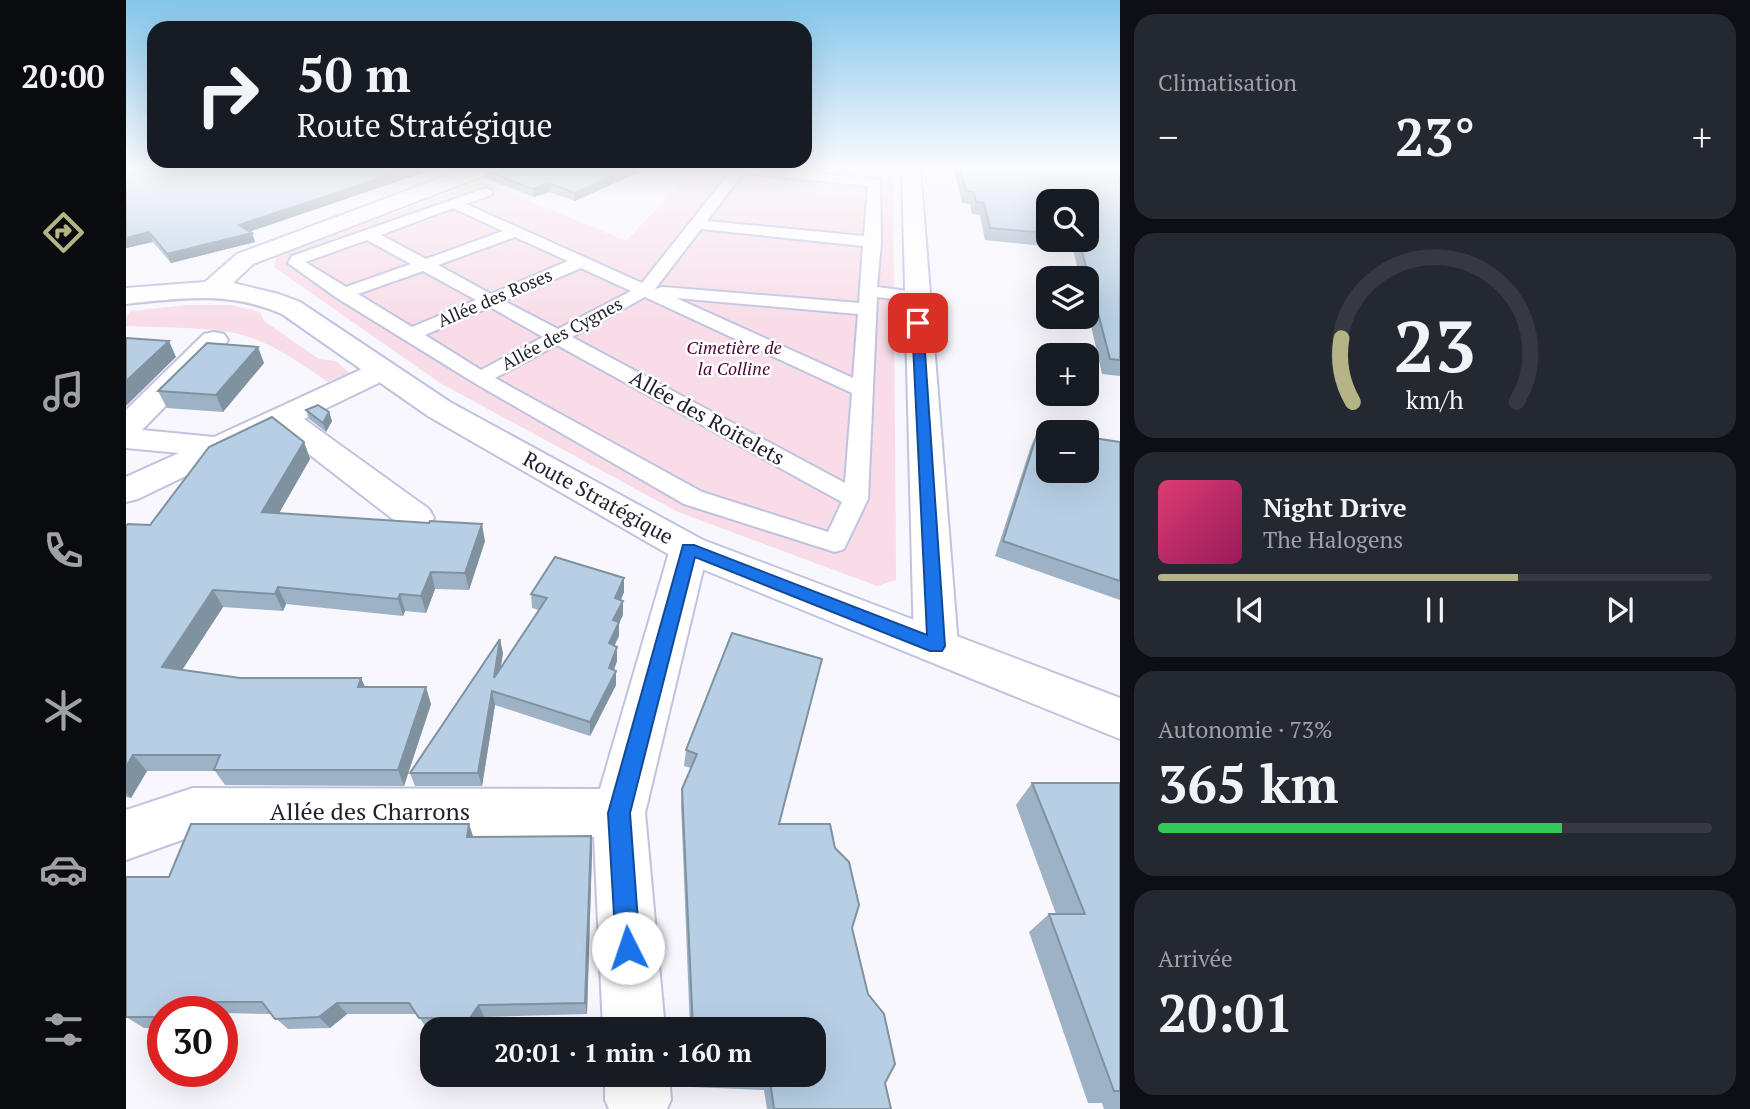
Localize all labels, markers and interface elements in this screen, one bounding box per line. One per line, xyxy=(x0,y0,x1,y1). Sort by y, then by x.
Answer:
text: 50 m xyxy=(297,41,411,106)
icon: right xyxy=(182,49,273,140)
text: 20:00 xyxy=(21,55,105,97)
text: Climatisation xyxy=(1158,67,1297,98)
text: 23° xyxy=(1395,102,1475,171)
text: Route Stratégique xyxy=(297,104,553,146)
text: − xyxy=(1158,112,1178,162)
text: + xyxy=(1692,112,1712,162)
map controls xyxy=(1036,189,1099,483)
button: search xyxy=(1036,189,1099,252)
icon: directions xyxy=(39,208,88,257)
street label: Allée des Roses xyxy=(434,262,556,332)
button: layers xyxy=(1036,266,1099,329)
street label: Allée des Cygnes xyxy=(497,291,626,375)
pin xyxy=(888,293,948,353)
text: 23 xyxy=(1394,296,1476,393)
icon: arrive xyxy=(899,304,937,342)
park label: Cimetière de la Colline xyxy=(686,335,782,380)
button: + xyxy=(1036,343,1099,406)
street label: Allée des Roitelets xyxy=(625,363,790,471)
icon: music xyxy=(39,367,88,416)
text: km/h xyxy=(1406,382,1464,415)
button: − xyxy=(1036,420,1099,483)
street label: Route Stratégique xyxy=(518,444,679,550)
text: Night Drive xyxy=(1263,490,1407,524)
text: The Halogens xyxy=(1263,524,1403,555)
icon: phone xyxy=(39,526,88,575)
icon: previous xyxy=(1231,591,1269,629)
icon: pause xyxy=(1416,591,1454,629)
icon: next xyxy=(1601,591,1639,629)
icon: climate xyxy=(39,686,88,735)
text: Autonomie · 73% xyxy=(1158,714,1333,745)
text: 365 km xyxy=(1158,749,1339,818)
street label: Allée des Charrons xyxy=(270,795,470,827)
icon: car xyxy=(39,845,88,894)
position arrow xyxy=(591,911,665,985)
text: Arrivée xyxy=(1158,943,1233,974)
text: 20:01 xyxy=(1158,978,1293,1047)
speed limit sign: 30 xyxy=(147,996,238,1087)
icon: filters xyxy=(39,1005,88,1054)
text: 20:01 · 1 min · 160 m xyxy=(494,1035,752,1069)

